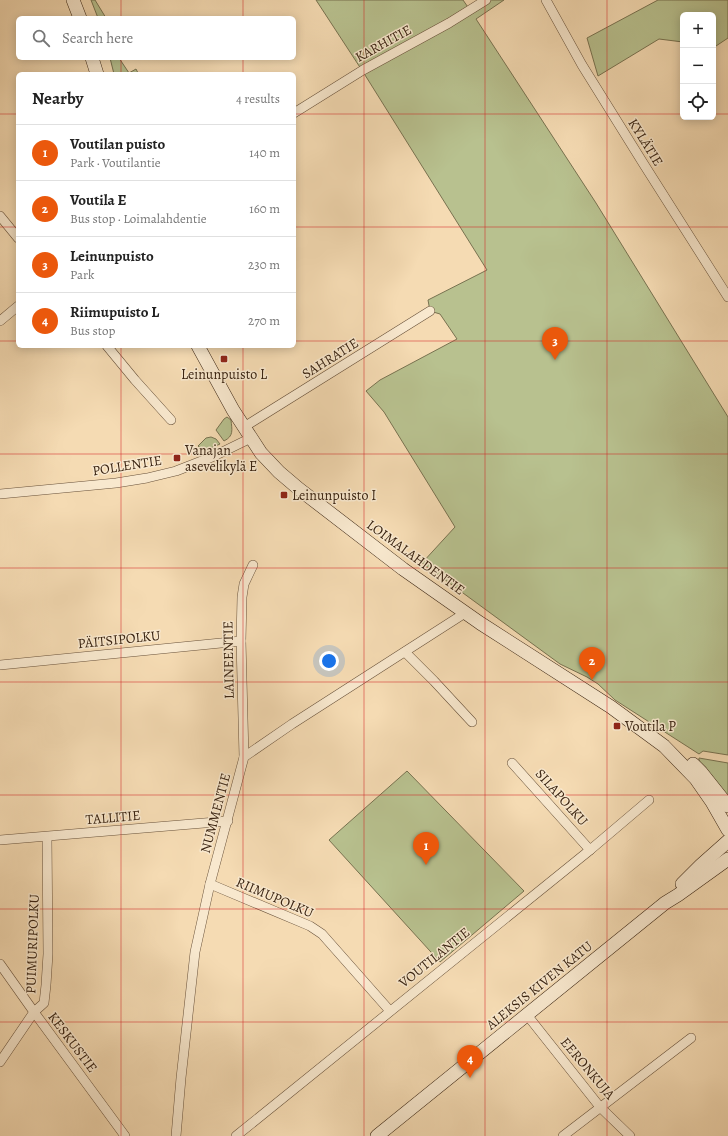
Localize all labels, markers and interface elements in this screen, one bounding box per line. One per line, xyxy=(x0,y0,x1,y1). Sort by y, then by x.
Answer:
map controls xyxy=(680,12,716,120)
button: + xyxy=(680,12,716,48)
search box xyxy=(16,16,296,60)
street label: KARHITIE xyxy=(352,20,415,67)
icon: search xyxy=(30,27,52,49)
text: Search here xyxy=(62,28,133,48)
button: − xyxy=(680,48,716,84)
button: locate xyxy=(680,84,716,120)
text: Nearby xyxy=(32,87,83,110)
text: 4 results xyxy=(236,90,280,107)
street label: KYLÄTIE xyxy=(624,115,668,170)
text: Voutilan puisto xyxy=(70,134,165,154)
text: 1 xyxy=(43,144,47,161)
text: 140 m xyxy=(249,144,280,161)
text: Park · Voutilantie xyxy=(70,154,161,171)
text: Voutila E xyxy=(70,190,126,210)
text: 2 xyxy=(42,200,48,217)
text: 160 m xyxy=(249,200,280,217)
text: Bus stop · Loimalahdentie xyxy=(70,210,207,227)
text: Leinunpuisto xyxy=(70,246,154,266)
text: 3 xyxy=(42,256,48,273)
text: 230 m xyxy=(248,256,280,273)
text: Park xyxy=(70,266,94,283)
text: Riimupuisto L xyxy=(70,302,159,322)
text: 4 xyxy=(42,312,48,329)
text: 270 m xyxy=(248,312,280,329)
text: Bus stop xyxy=(70,322,115,339)
pin: 3 xyxy=(542,327,568,360)
street label: SAHRATIE xyxy=(298,334,362,383)
marker: Leinunpuisto L xyxy=(219,354,229,364)
place label: Leinunpuisto L xyxy=(181,365,268,384)
place label: Vanajan asevelikylä E xyxy=(184,441,257,476)
street label: POLLENTIE xyxy=(91,451,163,480)
marker: Vanajan asevelikylä E xyxy=(172,453,182,463)
place label: Leinunpuisto I xyxy=(292,486,376,505)
marker: Leinunpuisto I xyxy=(279,490,289,500)
street label: LOIMALAHDENTIE xyxy=(363,515,469,599)
street label: LAINEENTIE xyxy=(218,621,239,699)
street label: PÄITSIPOLKU xyxy=(77,626,162,653)
pin: 2 xyxy=(579,647,605,680)
your location xyxy=(319,651,339,671)
place label: Voutila P xyxy=(624,717,676,736)
marker: Voutila P xyxy=(612,721,622,731)
street label: SILAPOLKU xyxy=(531,765,593,830)
street label: NUMMENTIE xyxy=(196,771,235,855)
street label: TALLITIE xyxy=(85,806,141,829)
pin: 1 xyxy=(413,832,439,865)
street label: RIIMUPOLKU xyxy=(233,873,317,923)
street label: PUIMURIPOLKU xyxy=(21,893,44,994)
street label: VOUTILANTIE xyxy=(394,923,474,993)
street label: ALEKSIS KIVEN KATU xyxy=(481,936,597,1035)
street label: KESKUSTIE xyxy=(44,1008,102,1076)
street label: EERONKUJA xyxy=(556,1033,620,1104)
pin: 4 xyxy=(457,1045,483,1078)

